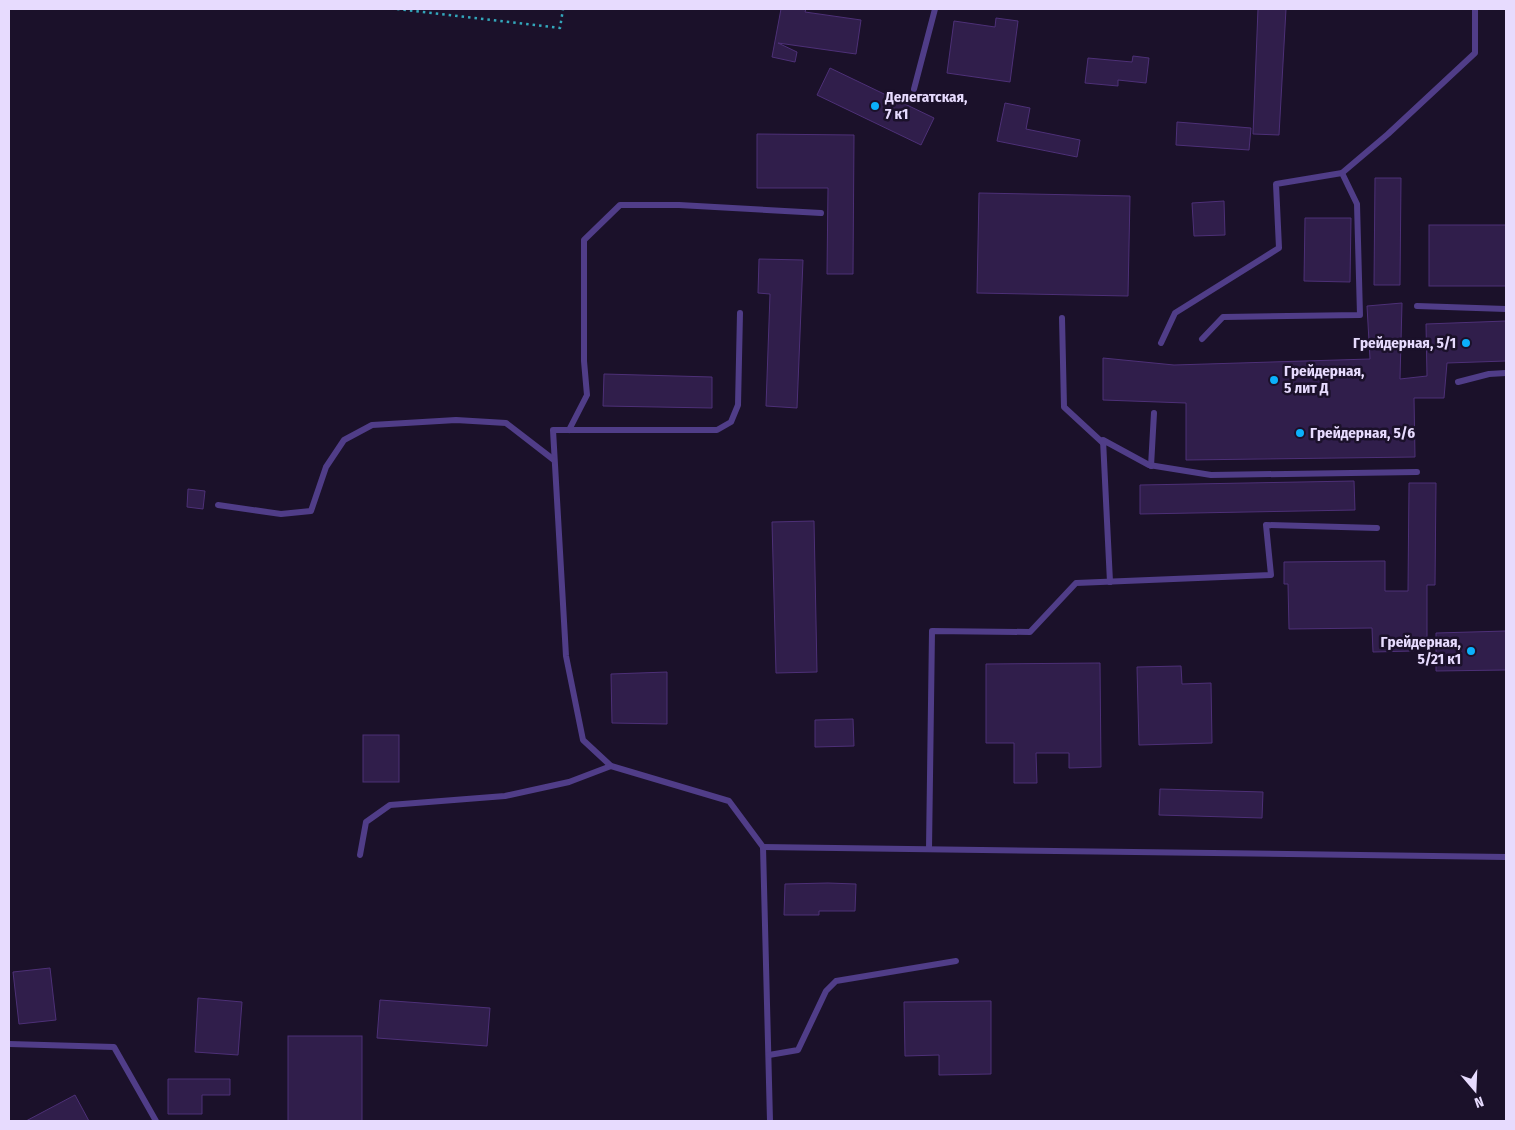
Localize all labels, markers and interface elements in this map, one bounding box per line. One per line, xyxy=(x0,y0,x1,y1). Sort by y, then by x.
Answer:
place label: Делегатская, 7 к1 xyxy=(884,88,967,123)
marker: Делегатская, 7 к1 xyxy=(869,100,881,112)
place label: Грейдерная, 5/1 xyxy=(1353,334,1456,352)
marker: Грейдерная, 5/1 xyxy=(1460,337,1472,349)
place label: Грейдерная, 5 лит Д xyxy=(1284,362,1364,397)
marker: Грейдерная, 5 лит Д xyxy=(1268,374,1280,386)
place label: Грейдерная, 5/6 xyxy=(1310,424,1415,442)
marker: Грейдерная, 5/6 xyxy=(1294,427,1306,439)
place label: Грейдерная, 5/21 к1 xyxy=(1381,633,1461,668)
marker: Грейдерная, 5/21 к1 xyxy=(1465,645,1477,657)
north arrow xyxy=(1450,1065,1500,1115)
text: N xyxy=(1472,1092,1486,1111)

